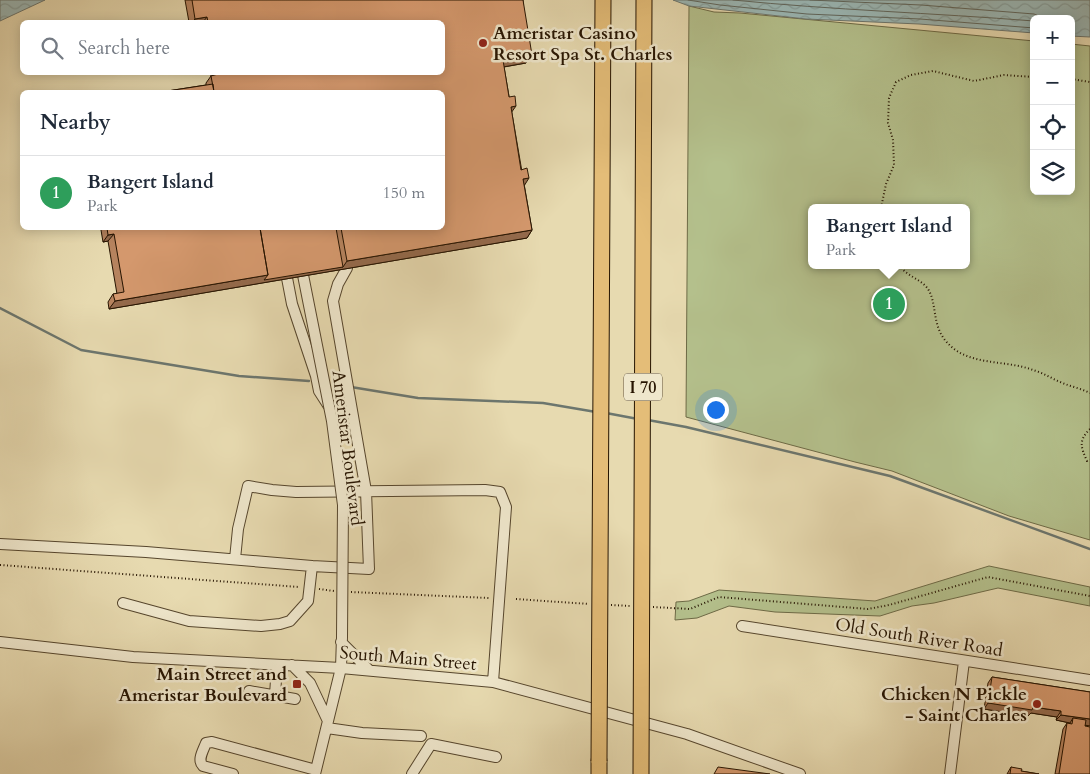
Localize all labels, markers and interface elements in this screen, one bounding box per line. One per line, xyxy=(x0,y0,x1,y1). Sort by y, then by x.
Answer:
map controls xyxy=(1030,15,1075,195)
button: + xyxy=(1030,15,1075,60)
search box xyxy=(20,20,445,75)
place label: Ameristar Casino Resort Spa St. Charles xyxy=(493,21,672,67)
icon: search xyxy=(38,34,66,62)
text: Search here xyxy=(78,35,170,61)
marker: Ameristar Casino Resort Spa St. Charles xyxy=(477,37,489,49)
button: − xyxy=(1030,60,1075,105)
button: locate xyxy=(1030,105,1075,150)
text: Nearby xyxy=(40,108,111,137)
button: layers xyxy=(1030,150,1075,195)
text: Bangert Island xyxy=(87,169,214,195)
text: 1 xyxy=(52,182,60,204)
text: 150 m xyxy=(383,182,425,204)
text: Park xyxy=(87,195,118,217)
popup xyxy=(808,204,970,269)
text: Bangert Island xyxy=(826,213,952,239)
text: Park xyxy=(826,239,856,261)
pin: 1 xyxy=(873,285,905,323)
street label: Ameristar Boulevard xyxy=(326,369,369,528)
road number: I 70 xyxy=(624,374,662,401)
your location xyxy=(703,397,729,423)
street label: Old South River Road xyxy=(833,612,1005,663)
street label: South Main Street xyxy=(339,640,478,677)
place label: Main Street and Ameristar Boulevard xyxy=(118,662,288,708)
marker: Main Street and Ameristar Boulevard xyxy=(291,678,303,690)
place label: Chicken N Pickle - Saint Charles xyxy=(881,682,1027,728)
marker: Chicken N Pickle - Saint Charles xyxy=(1031,698,1043,710)

